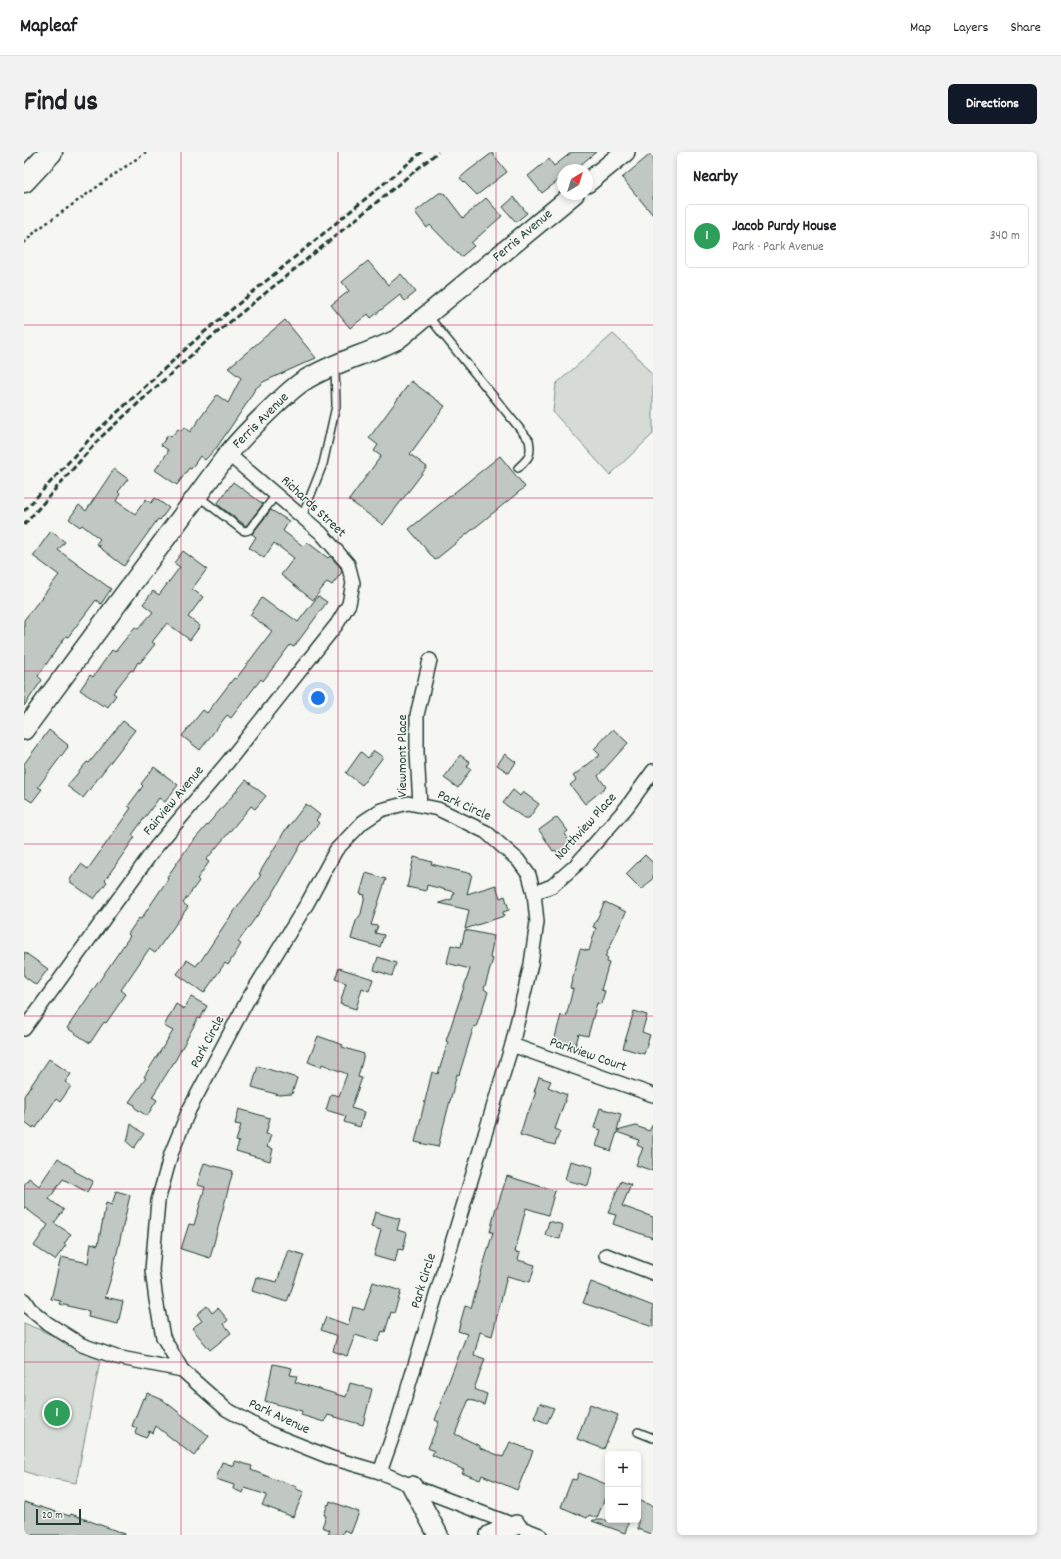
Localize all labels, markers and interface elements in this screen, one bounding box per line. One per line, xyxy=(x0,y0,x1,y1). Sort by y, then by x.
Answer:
text: Mapleaf xyxy=(20,14,77,41)
text: Map xyxy=(910,18,931,38)
text: Layers xyxy=(953,18,988,38)
text: Share xyxy=(1010,18,1041,38)
text: Find us xyxy=(24,84,98,124)
button: Directions xyxy=(948,84,1037,124)
north arrow xyxy=(557,164,593,200)
text: Nearby xyxy=(693,166,737,190)
street label: Ferris Avenue xyxy=(489,205,557,267)
text: Jacob Purdy House xyxy=(732,216,836,238)
text: 1 xyxy=(706,227,708,246)
text: 340 m xyxy=(990,227,1020,246)
text: Park · Park Avenue xyxy=(732,238,824,257)
street label: Ferris Avenue xyxy=(228,388,294,454)
street label: Richards Street xyxy=(276,471,350,543)
your location xyxy=(308,688,328,708)
street label: Viewmont Place xyxy=(393,714,413,798)
street label: Fairview Avenue xyxy=(139,762,209,840)
street label: Park Circle xyxy=(434,785,494,827)
street label: Northview Place xyxy=(550,789,622,865)
street label: Park Circle xyxy=(186,1012,230,1072)
street label: Parkview Court xyxy=(547,1032,629,1078)
street label: Park Circle xyxy=(406,1251,442,1311)
street label: Park Avenue xyxy=(245,1394,313,1440)
pin: 1 xyxy=(44,1398,70,1428)
map controls xyxy=(605,1451,641,1523)
button: + xyxy=(605,1451,641,1487)
button: − xyxy=(605,1487,641,1523)
scale bar xyxy=(36,1507,81,1526)
text: 20 m xyxy=(42,1508,63,1524)

